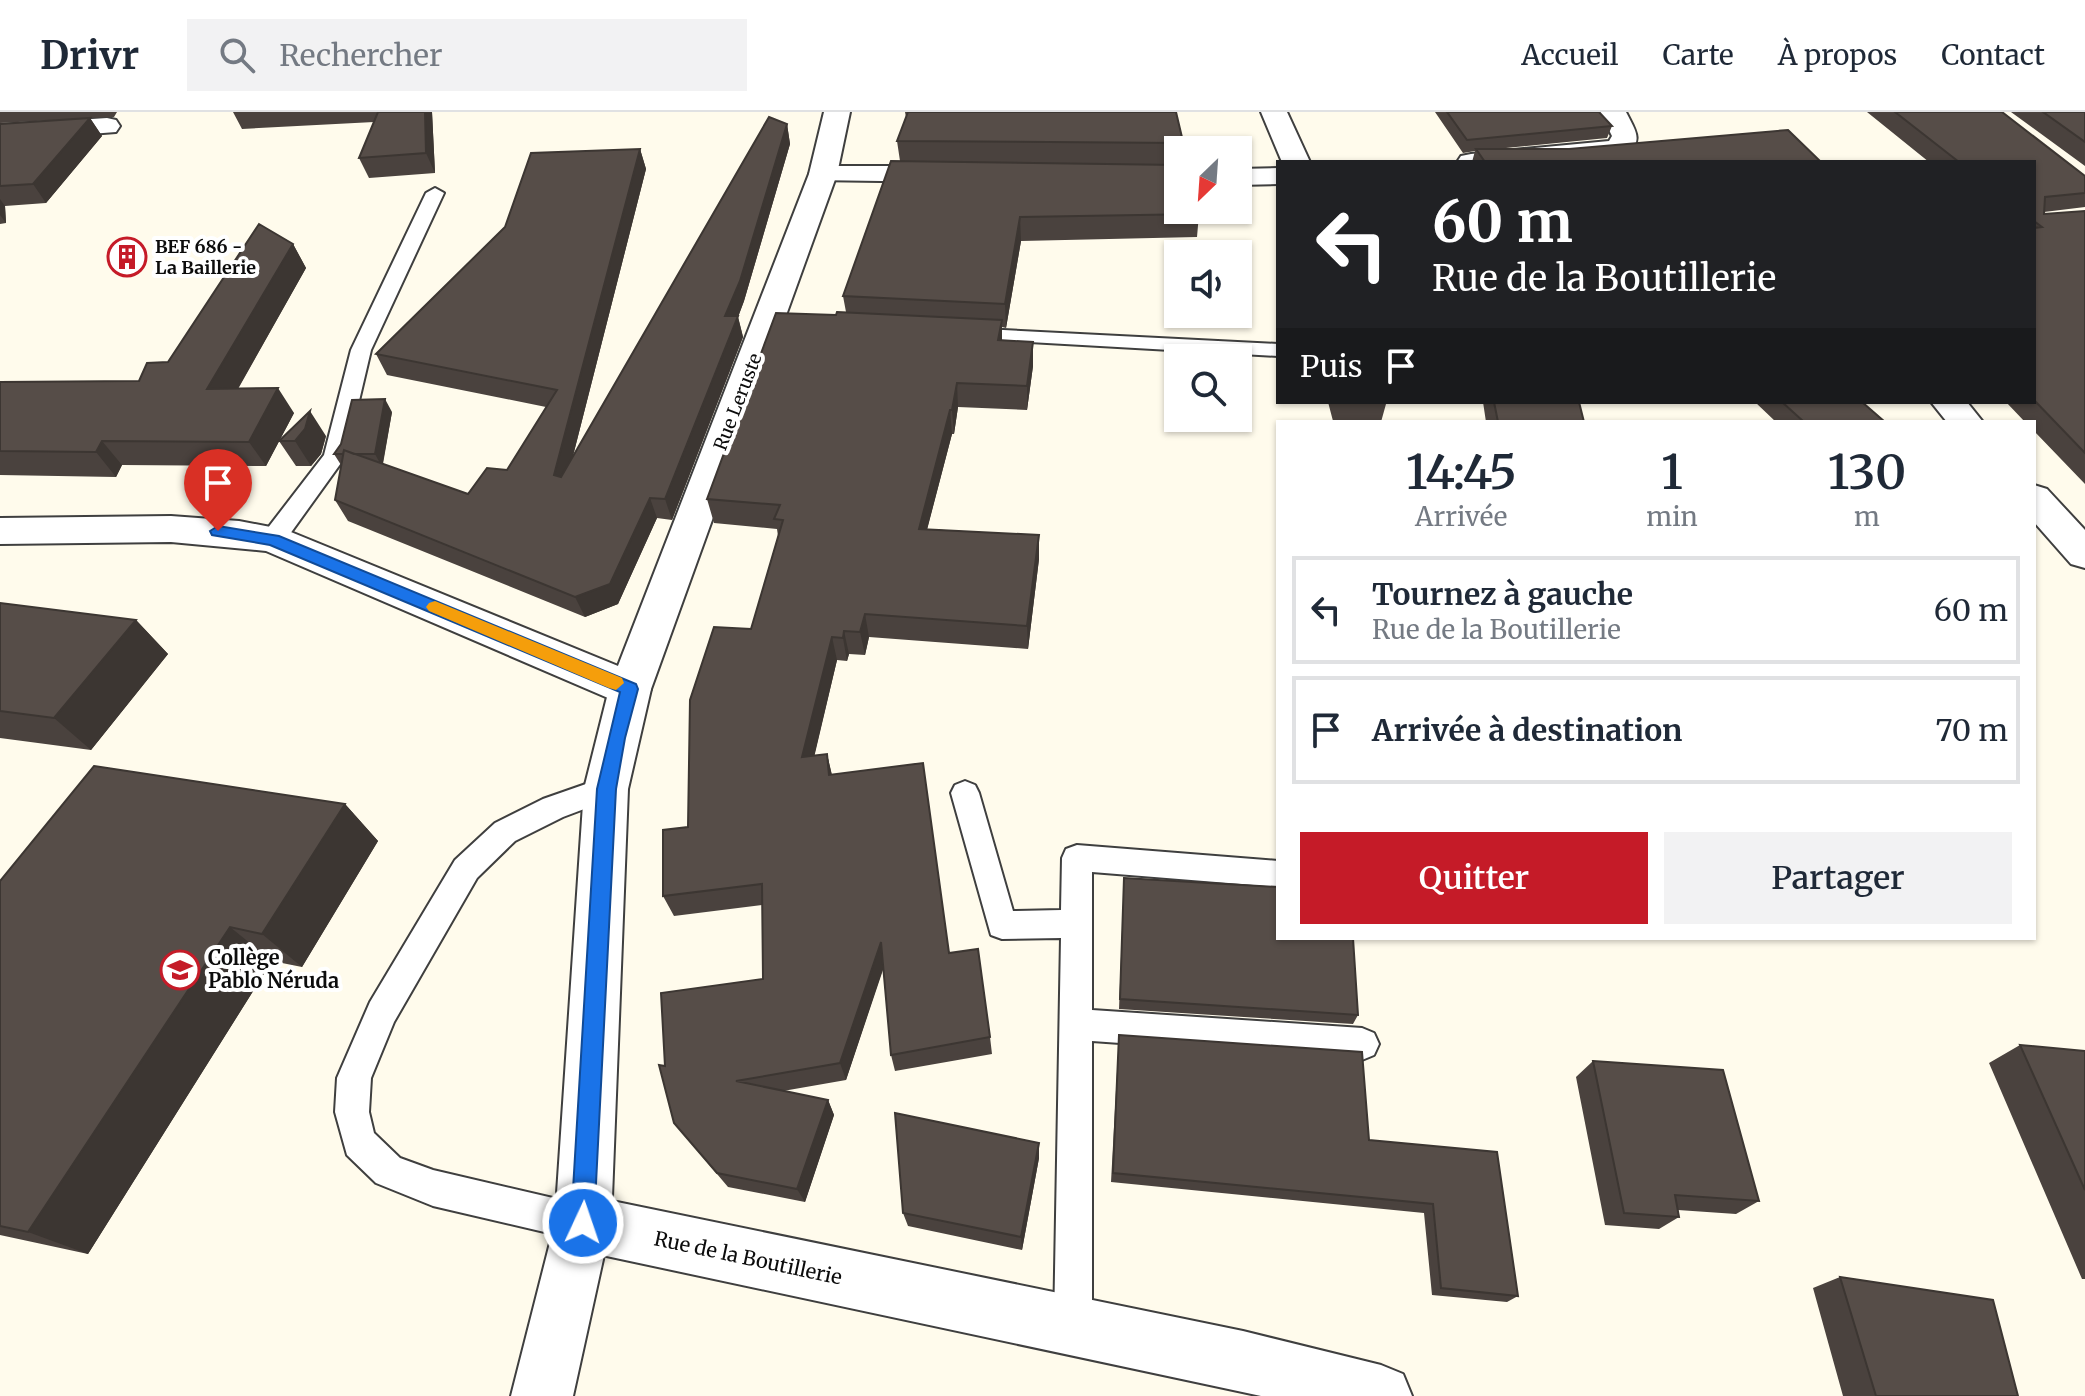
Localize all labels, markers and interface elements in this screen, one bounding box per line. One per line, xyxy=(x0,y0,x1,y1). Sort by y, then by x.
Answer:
search box xyxy=(187,19,747,91)
text: Drivr xyxy=(40,32,139,79)
icon: search xyxy=(215,33,259,77)
text: Rechercher xyxy=(279,36,442,74)
text: Accueil xyxy=(1521,37,1619,73)
text: Carte xyxy=(1663,37,1734,73)
text: À propos xyxy=(1778,37,1897,73)
text: Contact xyxy=(1941,37,2045,73)
north arrow xyxy=(1164,136,1252,224)
map controls xyxy=(1164,136,1252,432)
text: 60 m xyxy=(1432,187,1573,257)
icon: left xyxy=(1300,192,1404,296)
place label: BEF 686 - La Baillerie xyxy=(155,235,256,279)
building icon: BEF 686 - La Baillerie xyxy=(106,236,148,278)
button: sound xyxy=(1164,240,1252,328)
text: Rue de la Boutillerie xyxy=(1432,256,1776,301)
button: search xyxy=(1164,344,1252,432)
icon: arrive xyxy=(1379,344,1423,388)
text: Puis xyxy=(1300,347,1363,385)
street label: Rue Leruste xyxy=(708,350,767,454)
text: 14:45 xyxy=(1406,442,1517,502)
text: 1 xyxy=(1661,442,1683,502)
text: 130 xyxy=(1827,442,1906,502)
pin xyxy=(184,449,252,531)
icon: arrive xyxy=(196,461,240,505)
text: Arrivée xyxy=(1415,500,1507,533)
text: min xyxy=(1646,500,1698,533)
text: m xyxy=(1854,500,1880,533)
text: Tournez à gauche xyxy=(1372,575,1633,613)
icon: left xyxy=(1304,588,1348,632)
text: 60 m xyxy=(1934,591,2008,629)
text: Rue de la Boutillerie xyxy=(1372,613,1621,646)
icon: arrive xyxy=(1304,708,1348,752)
text: Arrivée à destination xyxy=(1372,711,1682,749)
text: 70 m xyxy=(1935,711,2008,749)
button: Quitter xyxy=(1300,832,1648,924)
button: Partager xyxy=(1664,832,2012,924)
place label: Collège Pablo Néruda xyxy=(208,945,339,993)
school or university icon: Collège Pablo Néruda xyxy=(159,949,201,991)
position arrow xyxy=(541,1181,625,1265)
street label: Rue de la Boutillerie xyxy=(652,1225,844,1290)

